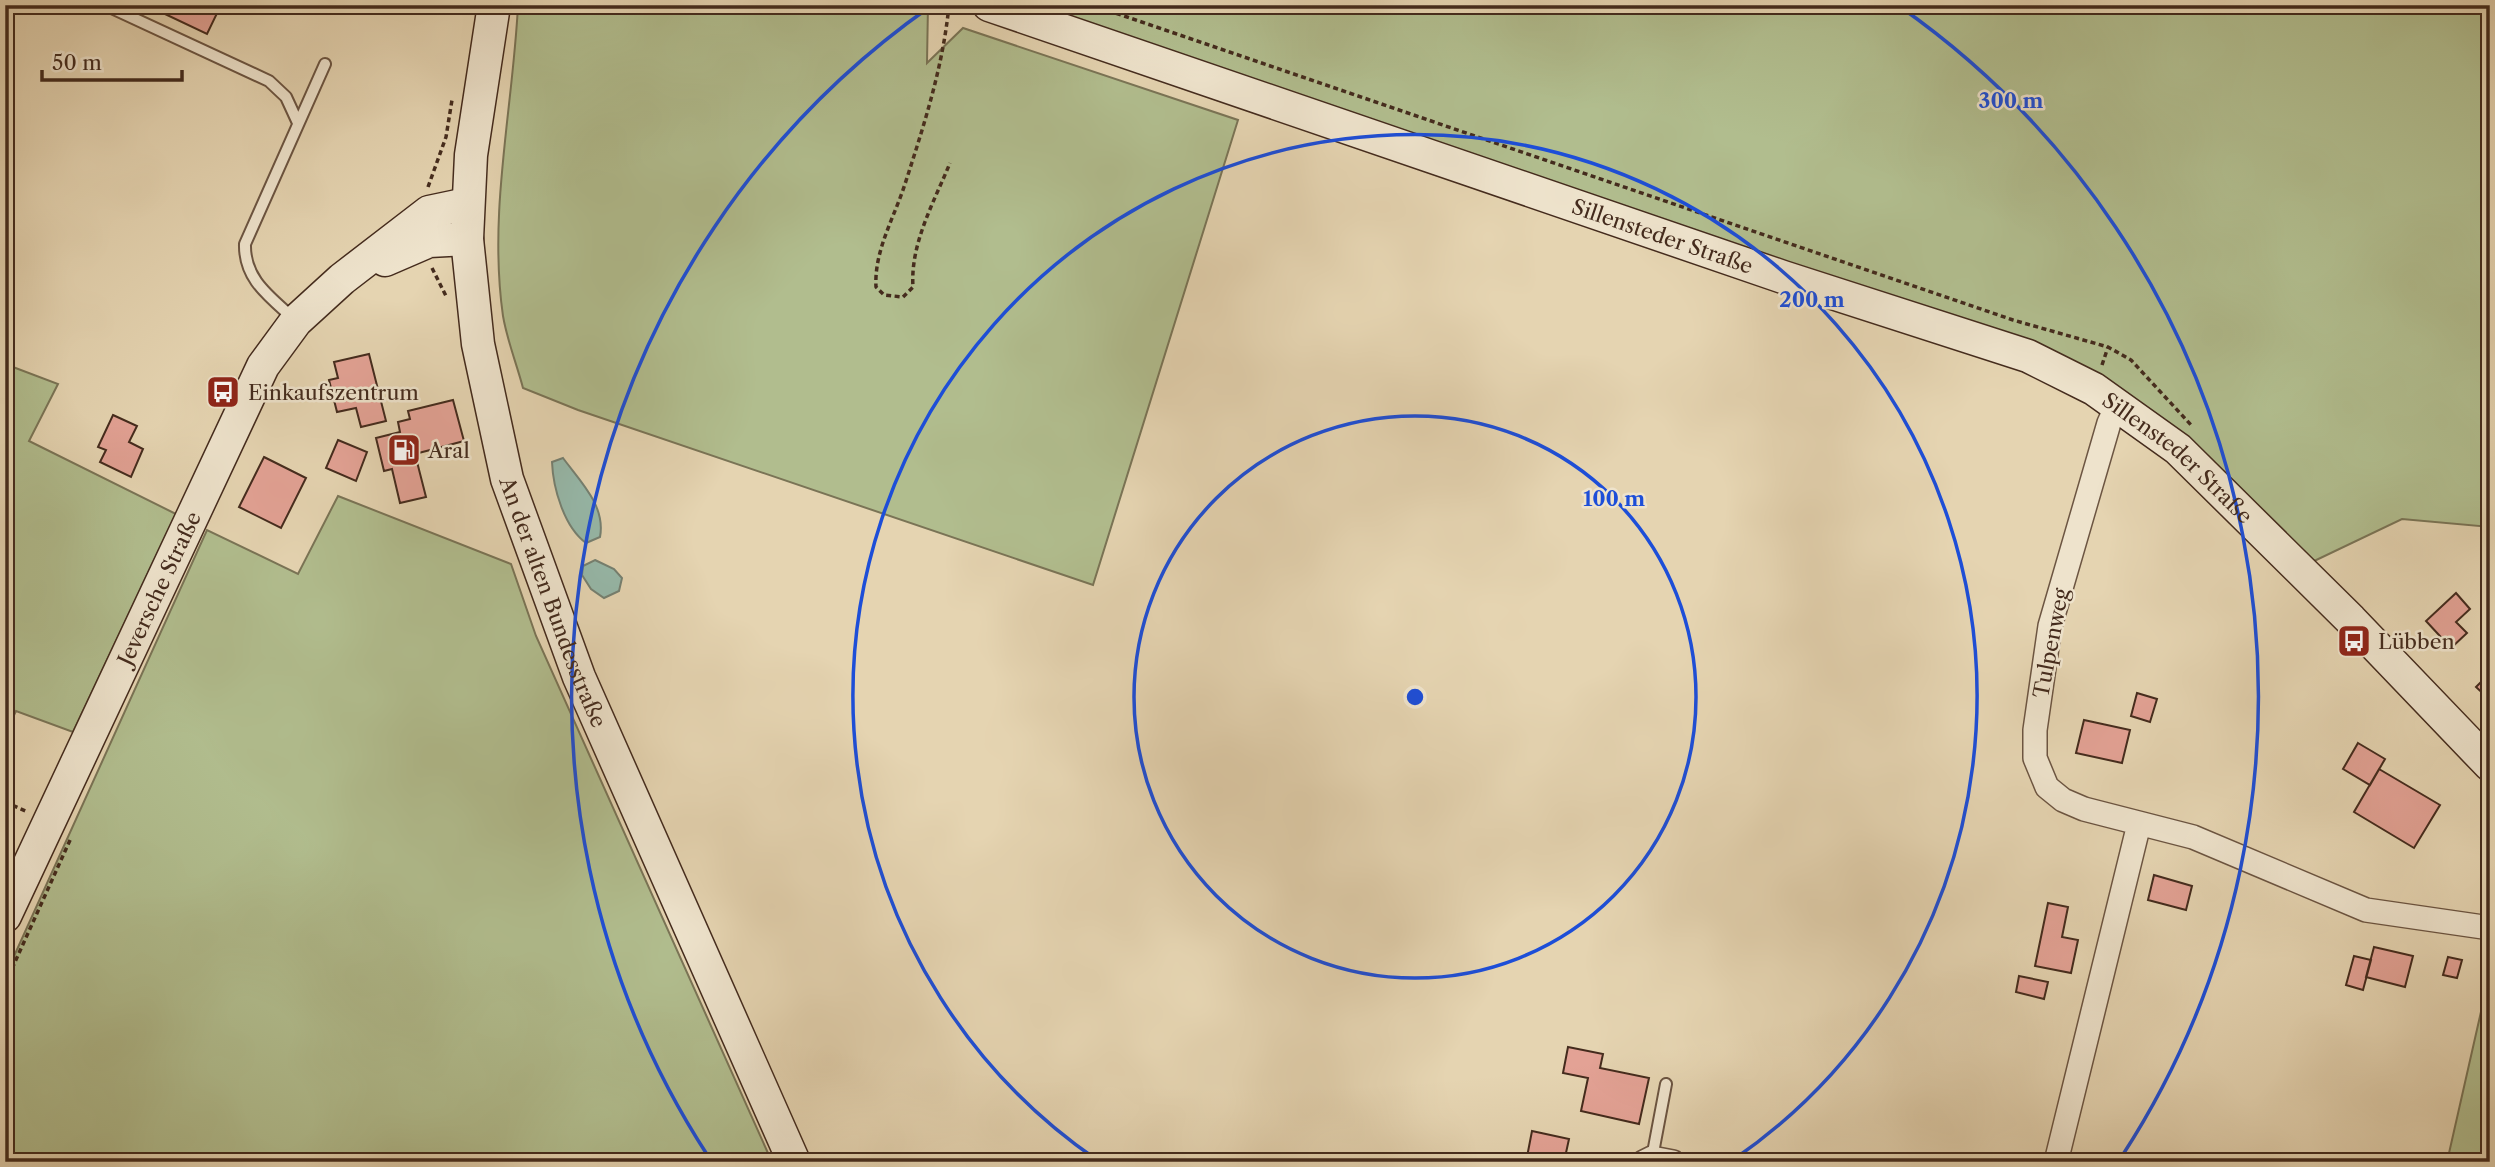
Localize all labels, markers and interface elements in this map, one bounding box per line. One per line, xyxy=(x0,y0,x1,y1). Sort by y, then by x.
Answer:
scale bar xyxy=(42,38,182,82)
text: 50 m xyxy=(52,50,102,75)
text: 300 m xyxy=(1979,88,2043,113)
street label: Sillensteder Straße xyxy=(1569,193,1756,278)
text: 200 m xyxy=(1779,287,1845,312)
bus stop icon: Einkaufszentrum xyxy=(204,373,242,411)
place label: Einkaufszentrum xyxy=(248,380,419,405)
street label: Sillensteder Straße xyxy=(2098,387,2258,528)
fuel station icon: Aral xyxy=(385,431,423,469)
place label: Aral xyxy=(427,438,470,463)
street label: An der alten Bundesstraße xyxy=(495,473,612,731)
text: 100 m xyxy=(1583,486,1645,511)
street label: Jeversche Straße xyxy=(111,507,205,672)
street label: Tulpenweg xyxy=(2028,585,2074,700)
bus stop icon: Lübben xyxy=(2335,622,2373,660)
place label: Lübben xyxy=(2378,629,2455,654)
centre of rings xyxy=(1403,685,1427,709)

